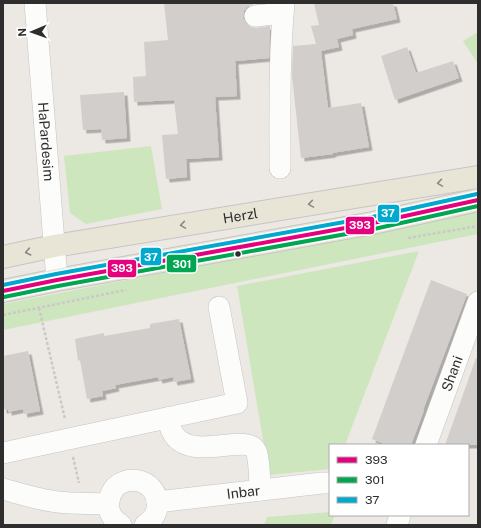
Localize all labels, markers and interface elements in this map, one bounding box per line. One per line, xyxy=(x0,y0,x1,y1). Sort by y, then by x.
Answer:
north arrow xyxy=(12,12,52,52)
text: N xyxy=(16,28,28,37)
street label: HaPardesim xyxy=(35,101,57,182)
one-way arrow xyxy=(436,179,443,187)
one-way arrow xyxy=(308,199,314,208)
line badge: 37 xyxy=(377,204,400,223)
street label: Herzl xyxy=(222,205,259,226)
text: 37 xyxy=(381,207,395,219)
line badge: 393 xyxy=(345,216,375,235)
text: 393 xyxy=(349,219,371,231)
one-way arrow xyxy=(180,220,186,229)
one-way arrow xyxy=(25,247,32,255)
line badge: 37 xyxy=(140,247,162,266)
unlabelled marker xyxy=(233,249,243,259)
text: 37 xyxy=(144,251,158,263)
line badge: 301 xyxy=(166,254,197,273)
text: 301 xyxy=(172,258,192,270)
line badge: 393 xyxy=(107,259,137,278)
text: 393 xyxy=(111,262,133,274)
street label: Shani xyxy=(438,354,466,394)
legend xyxy=(329,444,469,516)
text: 393 xyxy=(365,453,387,467)
text: 301 xyxy=(365,473,385,487)
street label: Inbar xyxy=(226,482,261,502)
text: 37 xyxy=(365,493,380,507)

